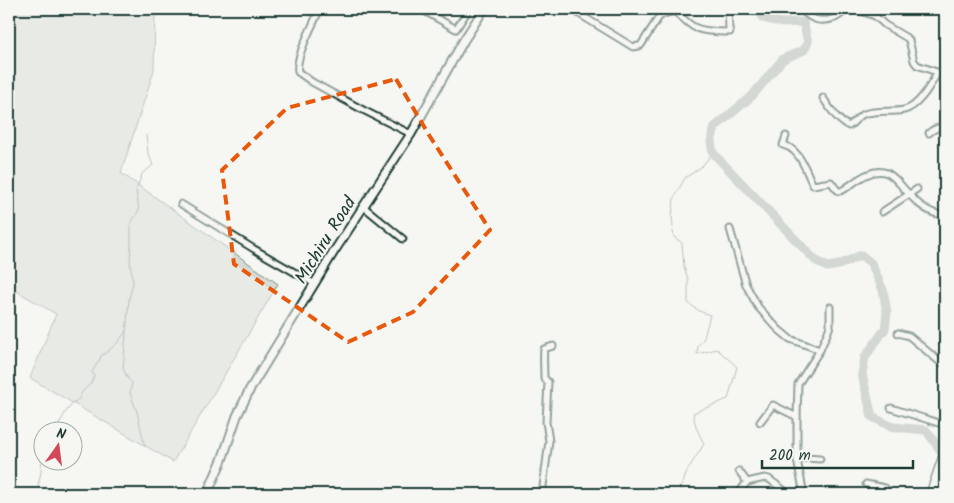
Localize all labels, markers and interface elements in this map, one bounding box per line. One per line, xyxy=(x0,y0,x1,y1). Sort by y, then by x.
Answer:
street label: Michiru Road xyxy=(288,191,365,290)
north arrow xyxy=(32,420,82,470)
text: N xyxy=(54,423,68,446)
scale bar xyxy=(762,438,913,470)
text: 200 m xyxy=(769,444,811,468)

